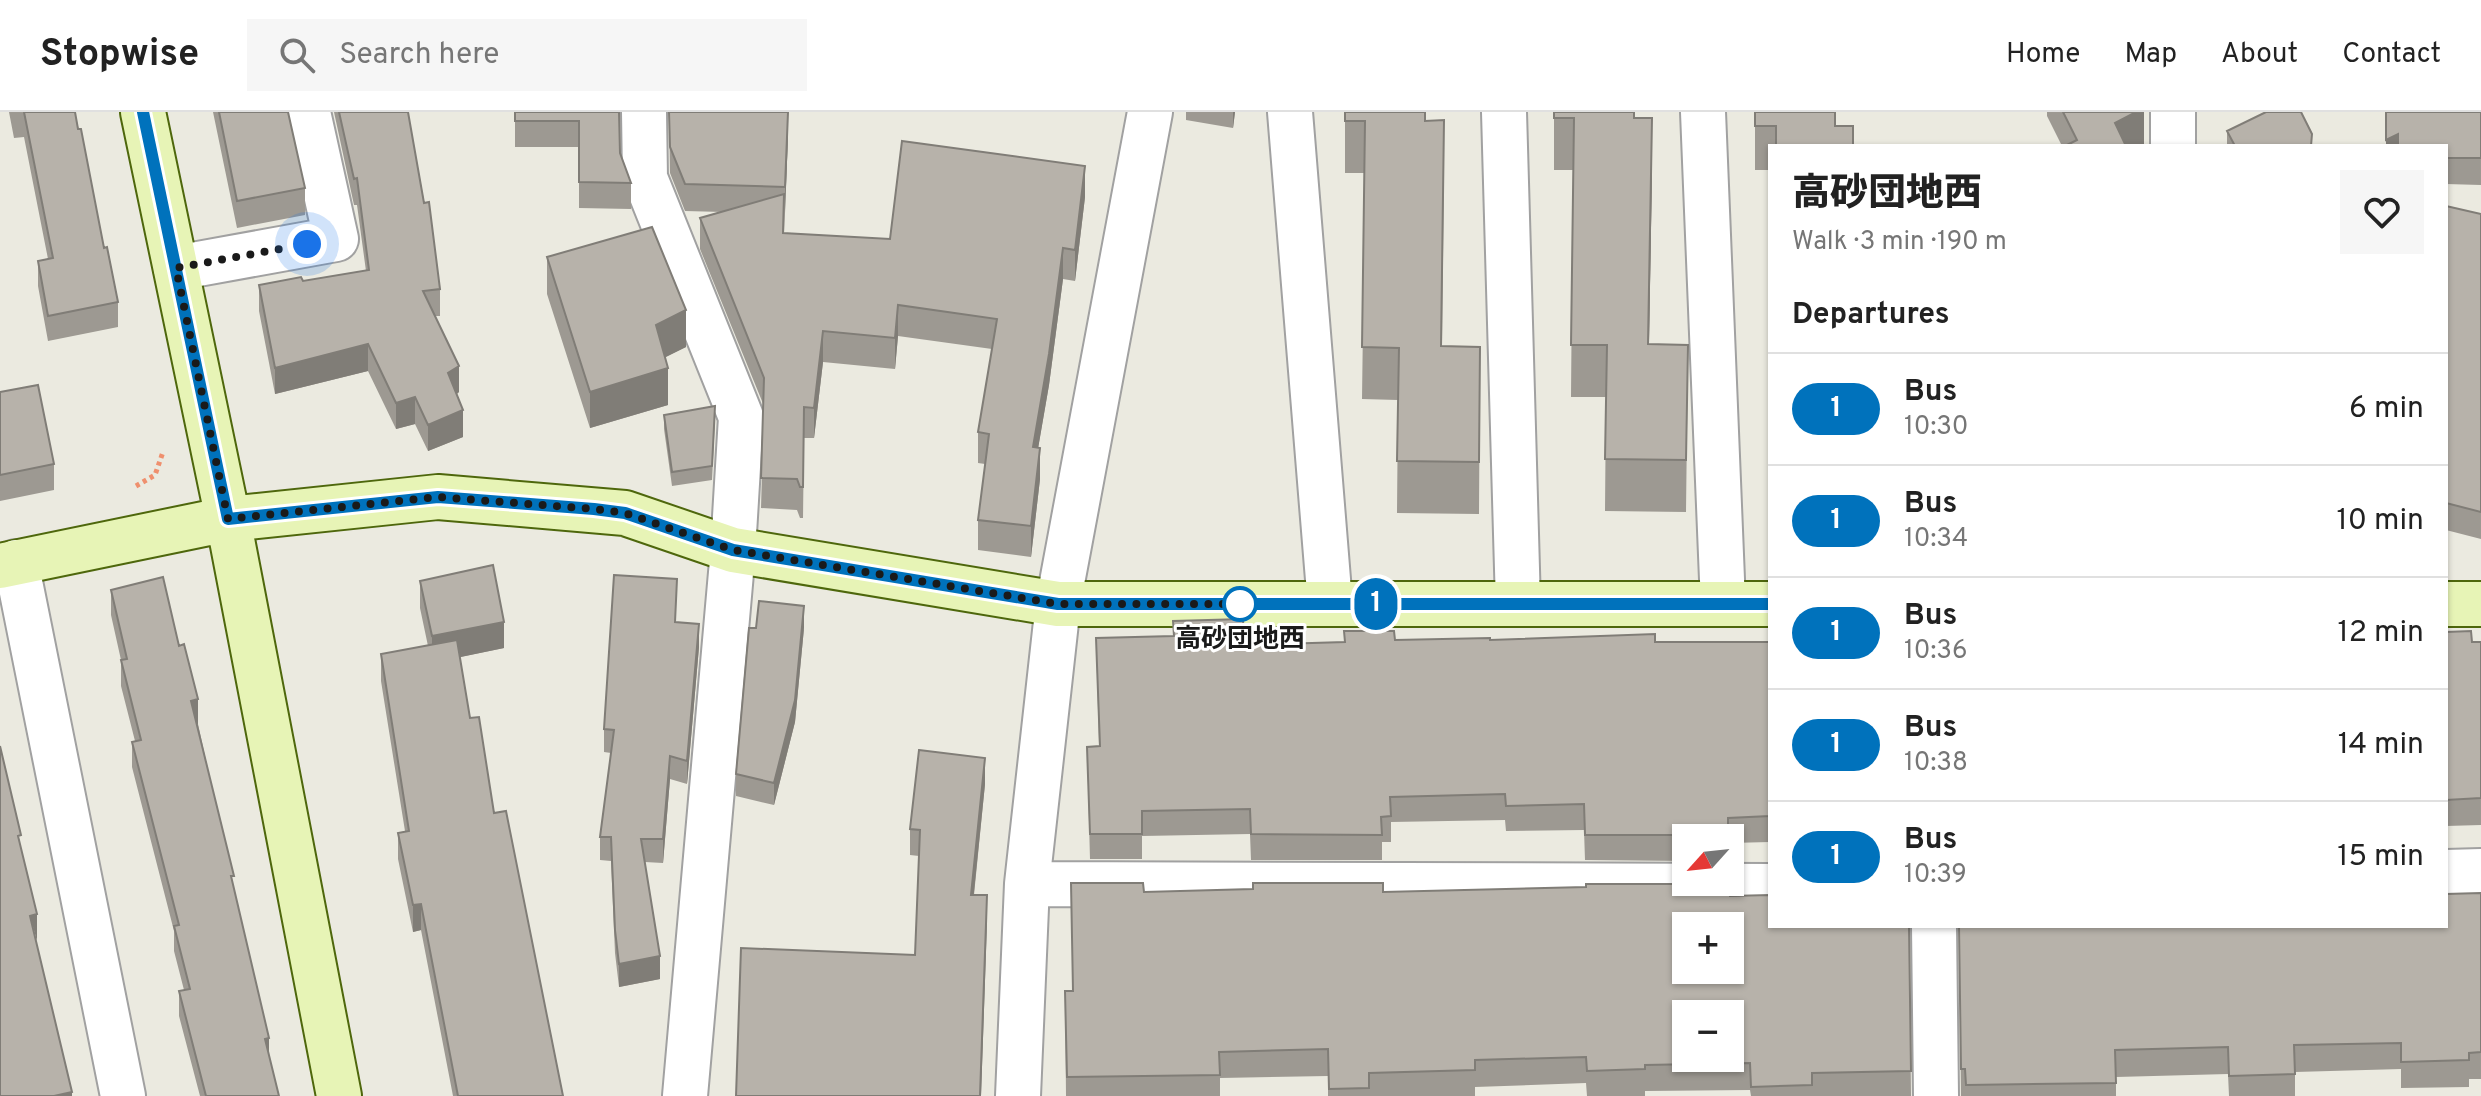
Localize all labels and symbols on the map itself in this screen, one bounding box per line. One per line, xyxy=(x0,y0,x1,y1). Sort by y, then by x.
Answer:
your location xyxy=(287,224,327,264)
line badge: 1 xyxy=(1350,578,1402,630)
marker: 高砂団地西 xyxy=(1223,587,1257,621)
place label: 高砂団地西 xyxy=(1175,624,1305,657)
north arrow xyxy=(1672,824,1744,896)

